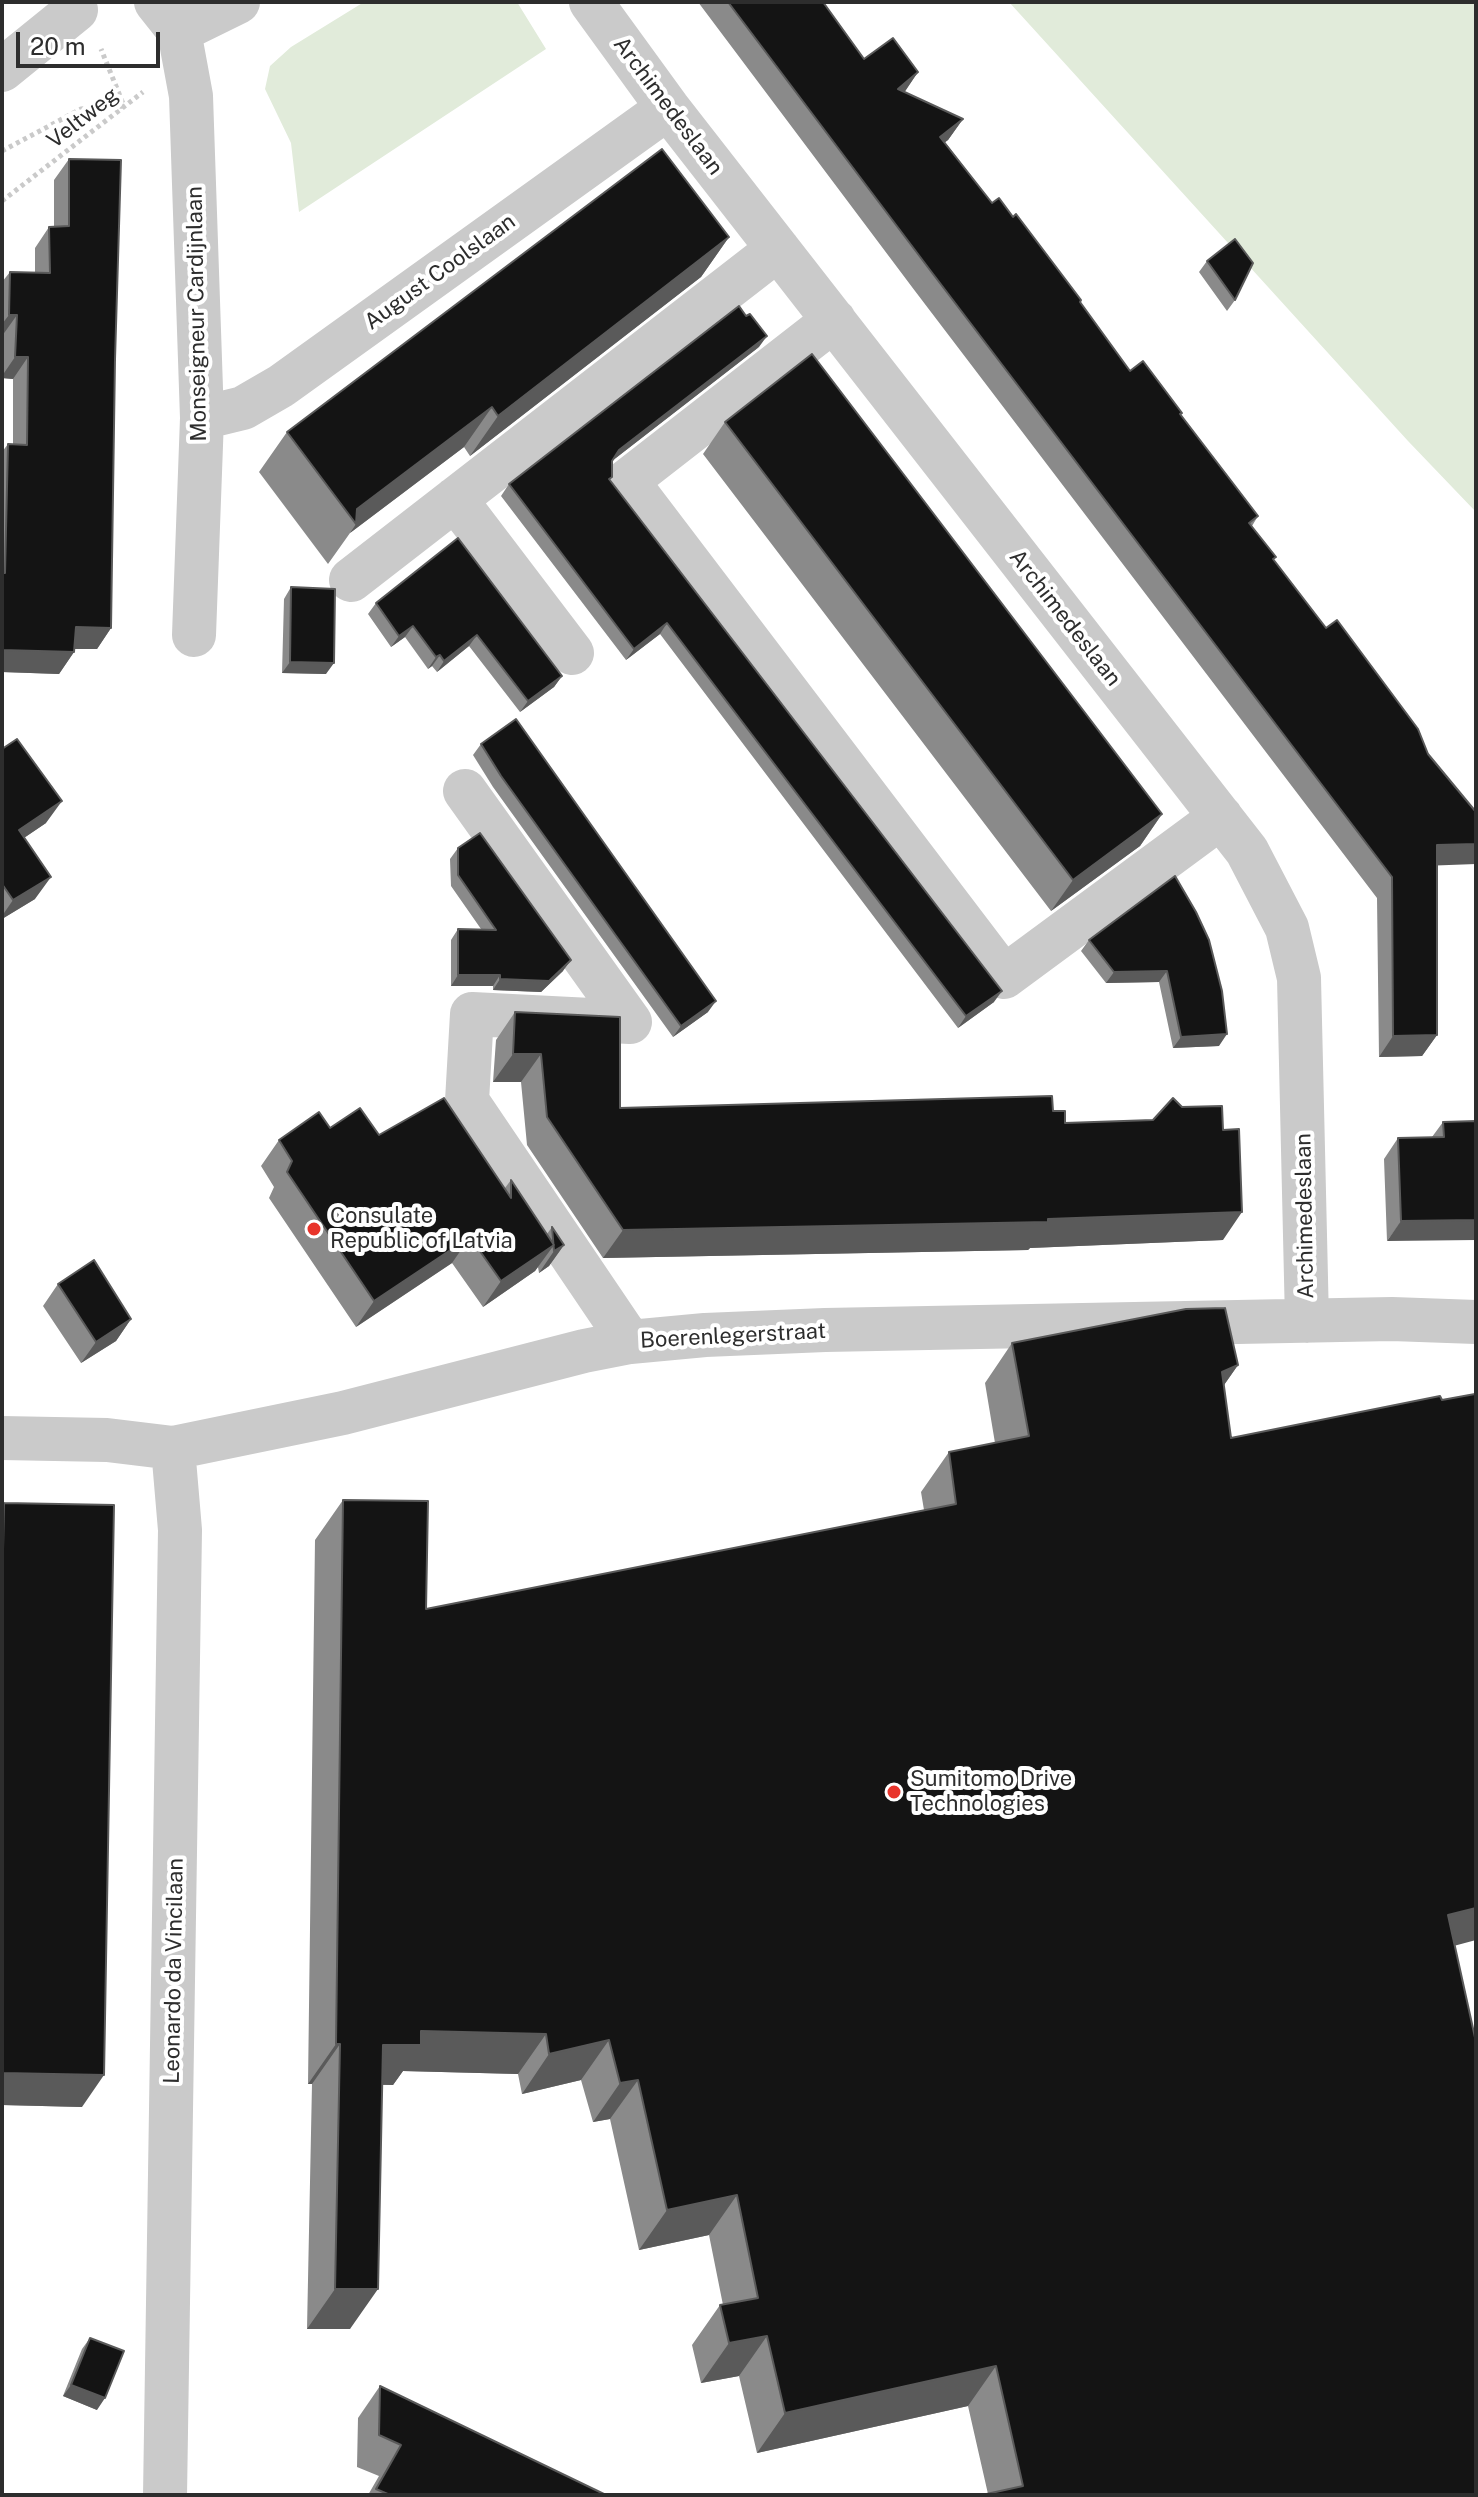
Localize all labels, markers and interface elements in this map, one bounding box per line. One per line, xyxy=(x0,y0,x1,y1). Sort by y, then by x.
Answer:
scale bar xyxy=(20,16,164,66)
text: 20 m xyxy=(30,32,86,60)
street label: Archimedeslaan xyxy=(608,32,728,180)
street label: Veltweg xyxy=(42,82,124,154)
street label: Monseigneur Cardijnlaan xyxy=(182,186,212,442)
street label: August Coolslaan xyxy=(359,208,521,336)
street label: Archimedeslaan xyxy=(1004,545,1126,691)
street label: Archimedeslaan xyxy=(1290,1133,1320,1299)
place label: Consulate Republic of Latvia xyxy=(330,1203,513,1254)
marker: Consulate Republic of Latvia xyxy=(305,1220,323,1238)
street label: Boerenlegerstraat xyxy=(639,1318,827,1354)
place label: Sumitomo Drive Technologies xyxy=(910,1766,1072,1818)
marker: Sumitomo Drive Technologies xyxy=(885,1783,903,1801)
street label: Leonardo da Vincilaan xyxy=(159,1858,189,2084)

